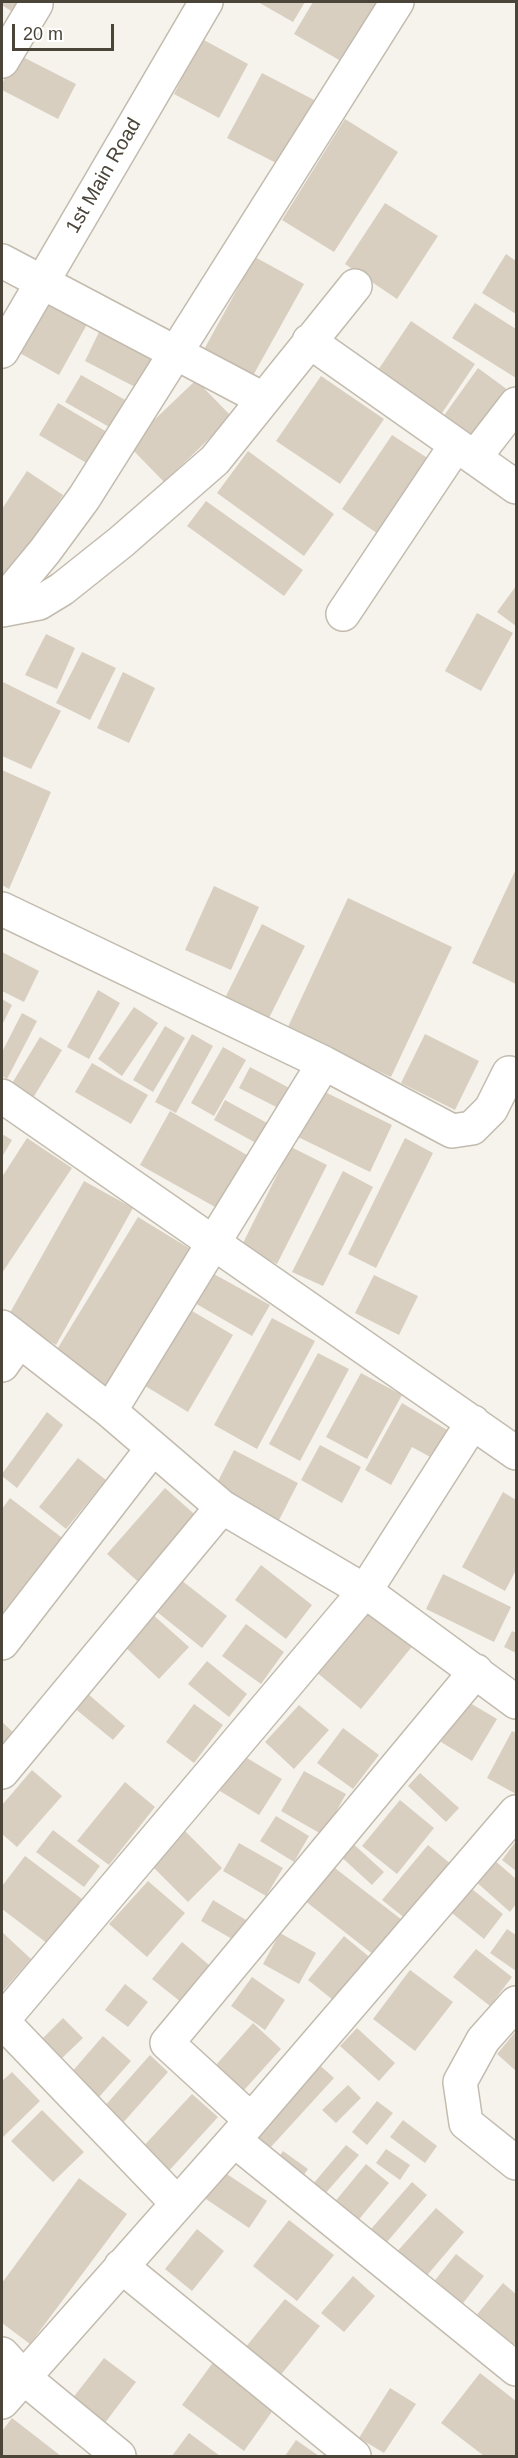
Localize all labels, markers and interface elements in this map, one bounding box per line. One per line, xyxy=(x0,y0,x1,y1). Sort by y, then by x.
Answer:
scale bar xyxy=(15,12,117,50)
text: 20 m xyxy=(23,24,63,44)
street label: 1st Main Road xyxy=(61,114,147,238)

